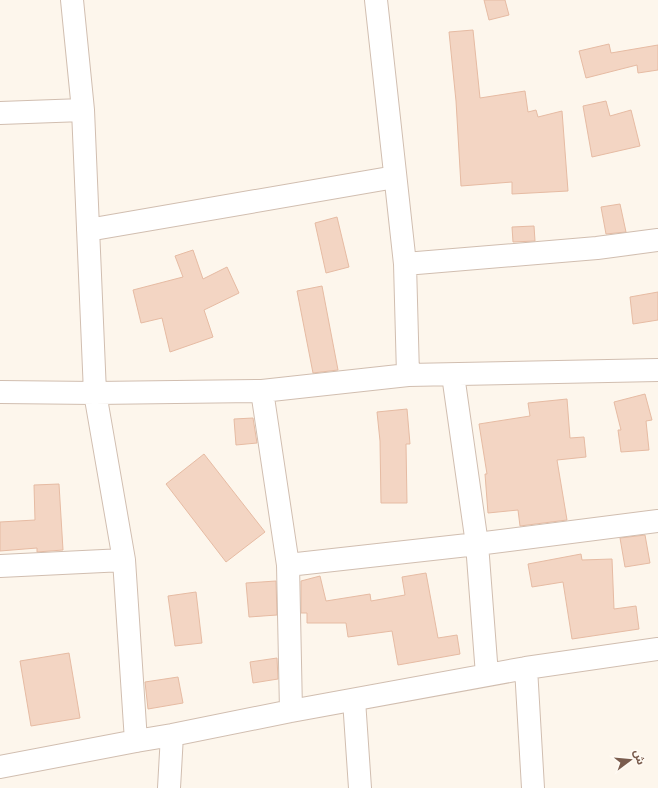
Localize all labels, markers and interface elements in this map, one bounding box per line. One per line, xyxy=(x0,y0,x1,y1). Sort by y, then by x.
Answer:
north arrow xyxy=(610,740,650,780)
text: ش xyxy=(631,748,648,766)

